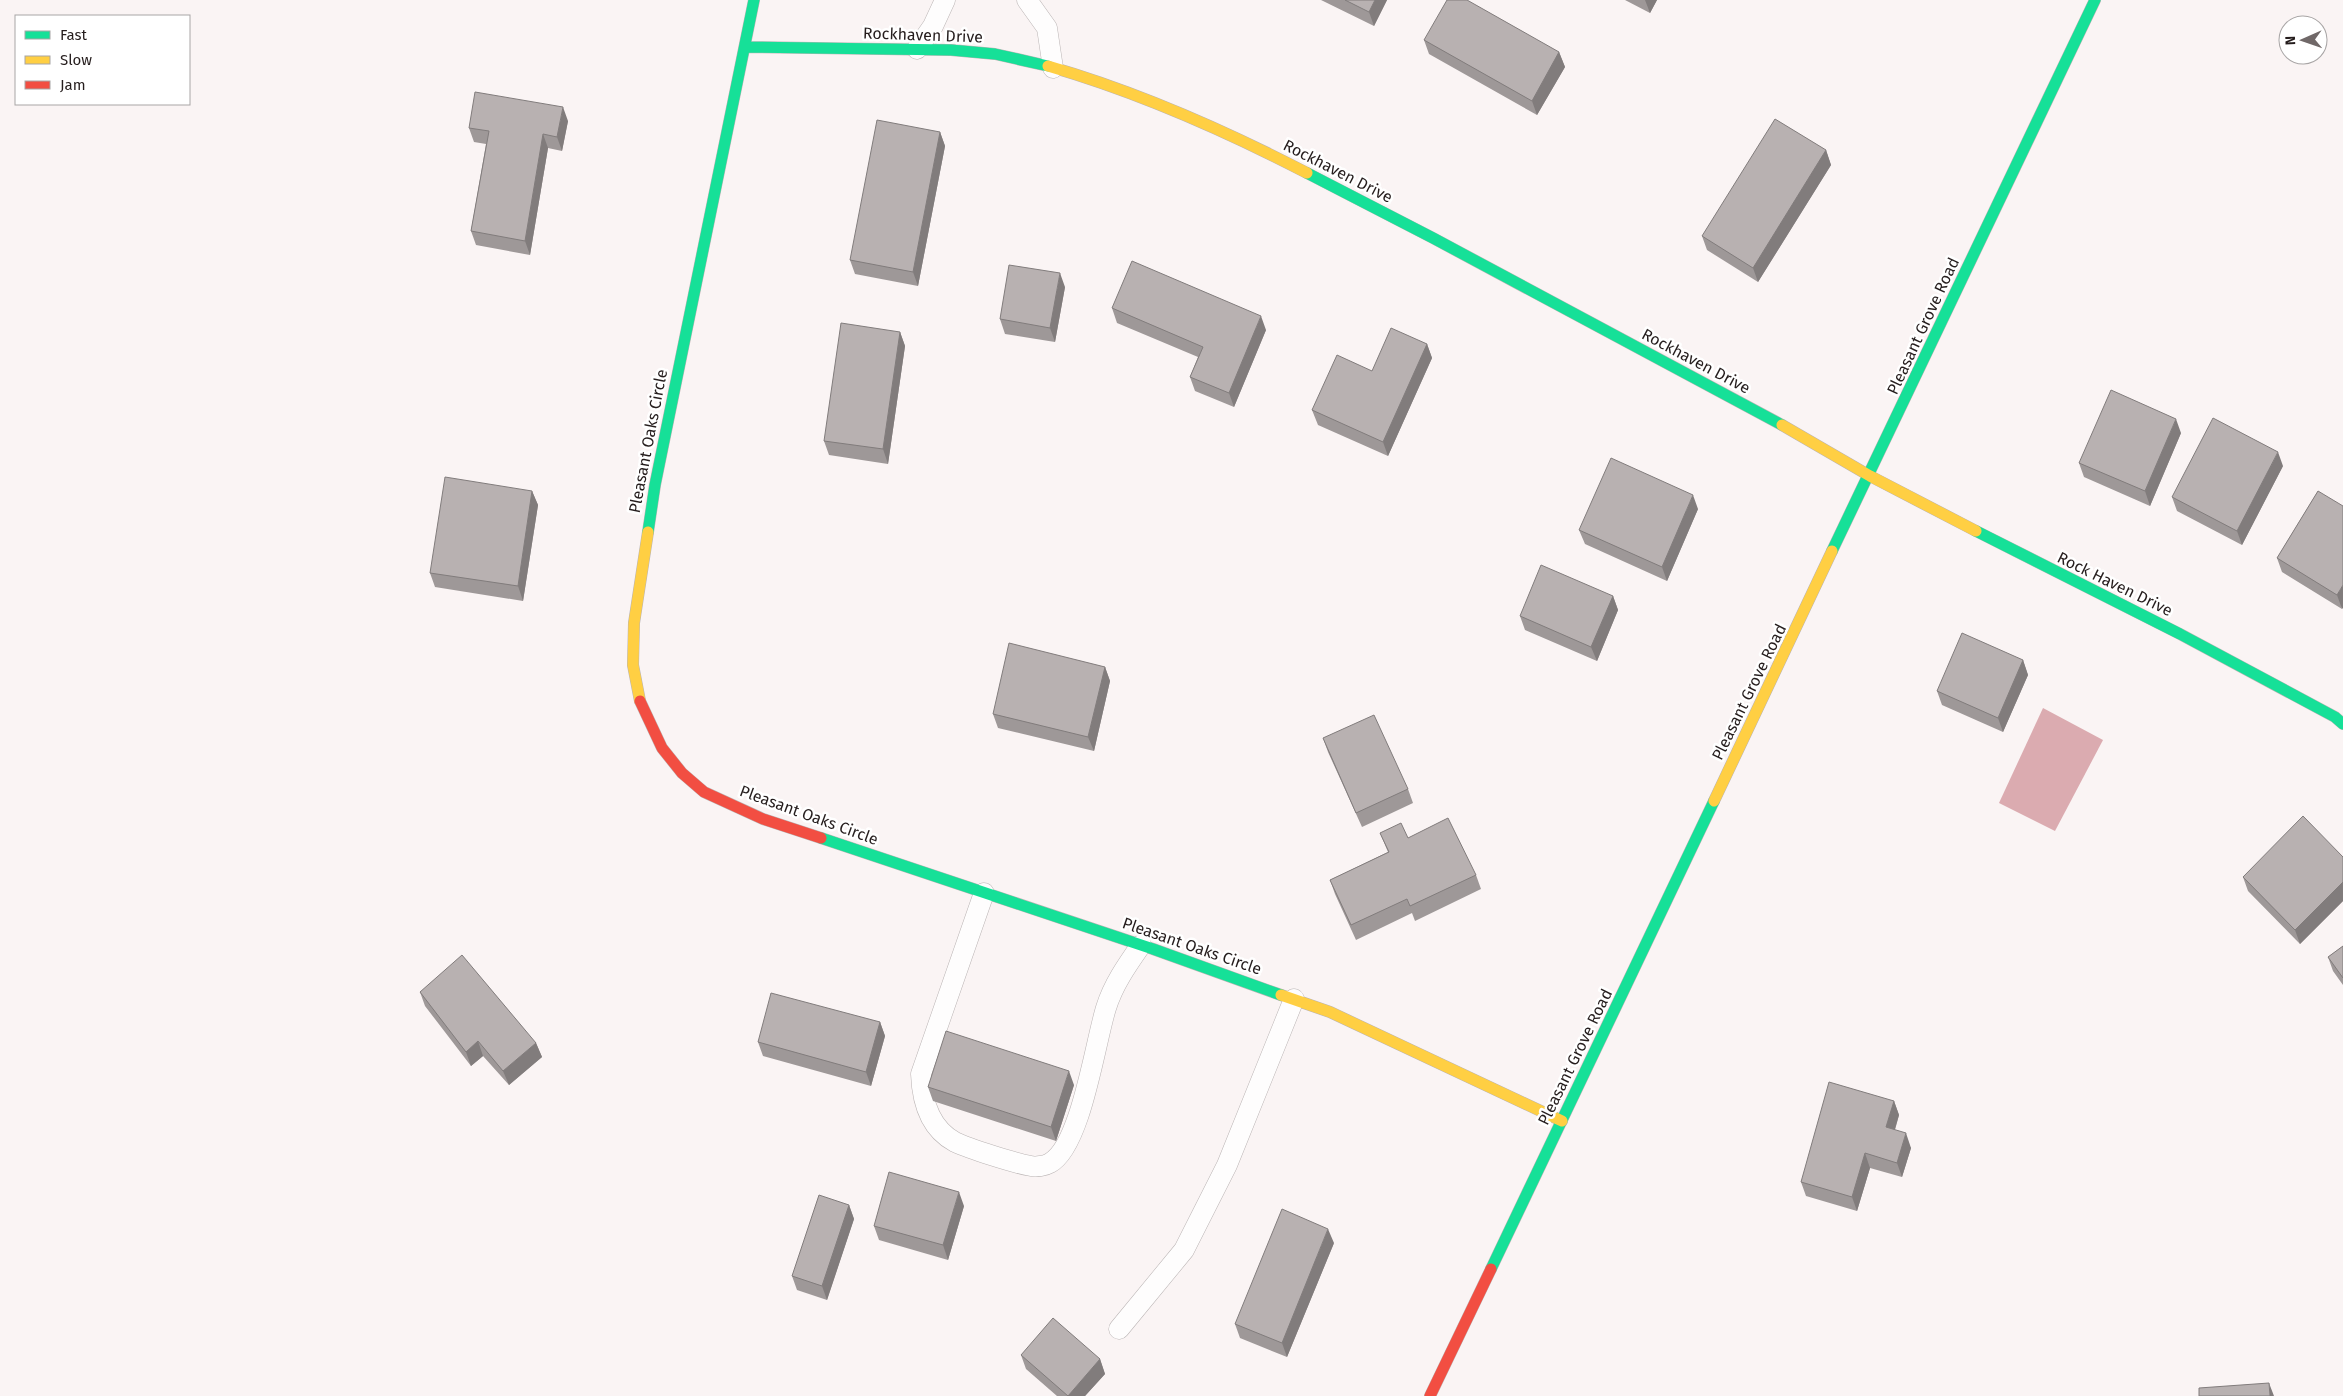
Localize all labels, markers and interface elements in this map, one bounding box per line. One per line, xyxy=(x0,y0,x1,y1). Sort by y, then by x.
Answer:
legend xyxy=(15,15,190,105)
north arrow xyxy=(2278,15,2328,65)
street label: Rockhaven Drive xyxy=(863,23,983,47)
text: Fast xyxy=(60,26,87,44)
text: N xyxy=(2282,35,2299,45)
text: Slow xyxy=(60,51,92,69)
text: Jam xyxy=(60,76,86,94)
street label: Rockhaven Drive xyxy=(1280,135,1396,207)
street label: Pleasant Grove Road xyxy=(1883,254,1963,398)
street label: Rockhaven Drive xyxy=(1639,324,1753,398)
street label: Pleasant Oaks Circle xyxy=(625,368,671,514)
street label: Rock Haven Drive xyxy=(2054,548,2176,620)
street label: Pleasant Grove Road xyxy=(1708,621,1790,763)
street label: Pleasant Oaks Circle xyxy=(737,781,881,849)
street label: Pleasant Oaks Circle xyxy=(1120,913,1264,979)
street label: Pleasant Grove Road xyxy=(1534,986,1616,1128)

